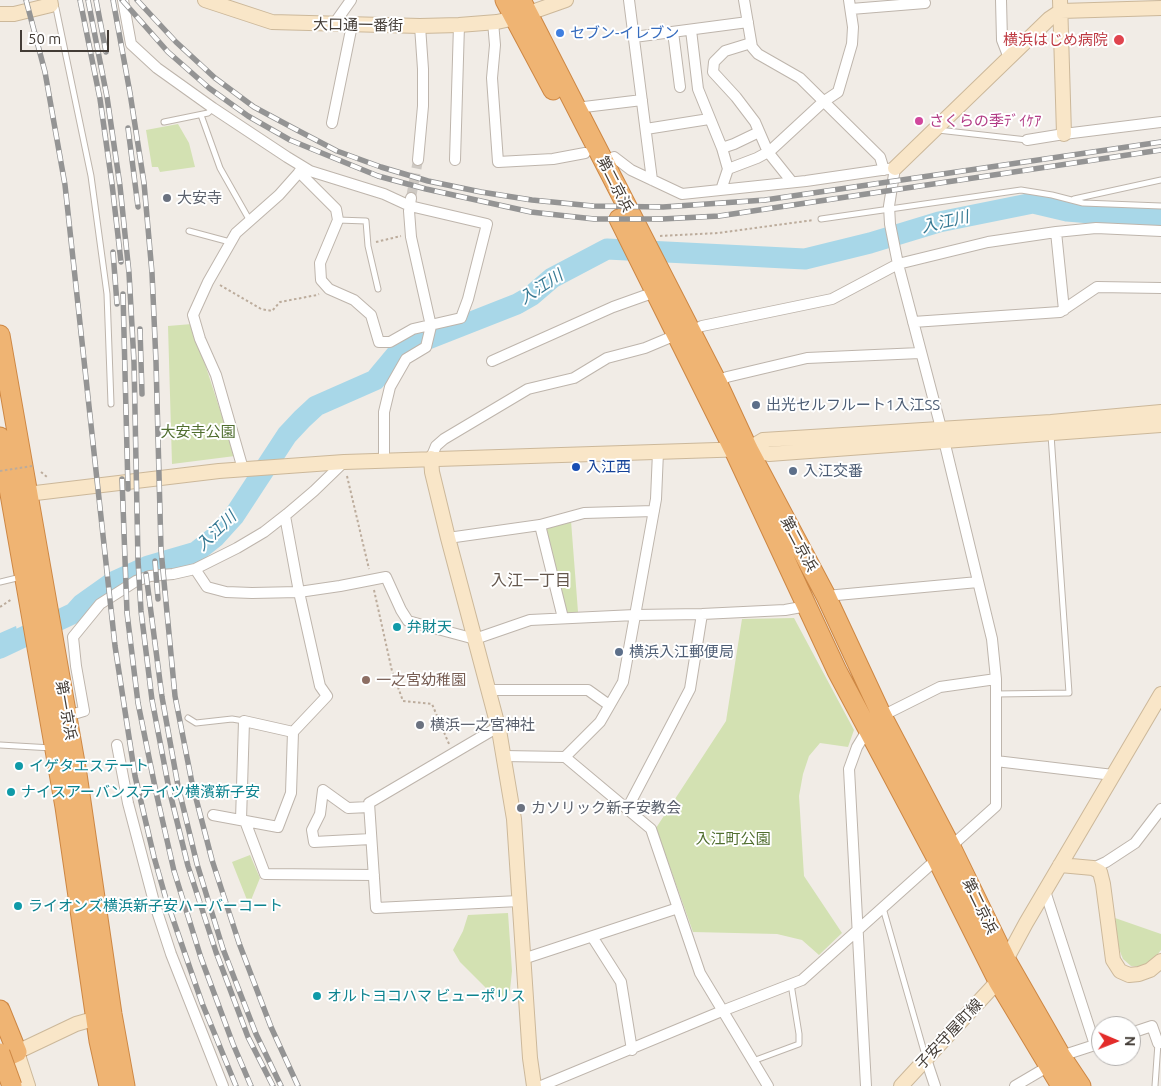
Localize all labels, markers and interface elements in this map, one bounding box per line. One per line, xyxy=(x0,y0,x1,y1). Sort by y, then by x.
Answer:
street label: 大口通一番街 xyxy=(313,15,403,35)
scale bar xyxy=(22,20,111,52)
place label: セブン-イレブン xyxy=(570,24,679,42)
marker: セブン-イレブン xyxy=(554,27,566,39)
text: 50 m xyxy=(28,30,61,47)
place label: 横浜はじめ病院 xyxy=(1003,31,1108,49)
marker: 横浜はじめ病院 xyxy=(1112,33,1126,47)
place label: さくらの季ﾃﾞｲｹｱ xyxy=(929,112,1041,130)
marker: さくらの季ﾃﾞｲｹｱ xyxy=(913,115,925,127)
street label: 第二京浜 xyxy=(593,153,637,215)
place label: 大安寺 xyxy=(177,189,222,207)
marker: 大安寺 xyxy=(161,192,173,204)
water label: 入江川 xyxy=(919,207,971,237)
water label: 入江川 xyxy=(516,266,566,308)
place label: 出光セルフルート1入江SS xyxy=(766,396,940,414)
marker: 出光セルフルート1入江SS xyxy=(750,399,762,411)
park label: 大安寺公園 xyxy=(161,423,235,441)
place label: 入江西 xyxy=(586,458,631,476)
marker: 入江西 xyxy=(570,461,582,473)
place label: 入江交番 xyxy=(803,462,863,480)
marker: 入江交番 xyxy=(787,465,799,477)
water label: 入江川 xyxy=(192,507,240,555)
street label: 第二京浜 xyxy=(777,513,821,575)
district label: 入江一丁目 xyxy=(491,571,571,591)
place label: 弁財天 xyxy=(407,618,452,636)
marker: 弁財天 xyxy=(391,621,403,633)
place label: 横浜入江郵便局 xyxy=(629,643,734,661)
marker: 横浜入江郵便局 xyxy=(613,646,625,658)
place label: 一之宮幼稚園 xyxy=(376,671,466,689)
marker: 一之宮幼稚園 xyxy=(360,674,372,686)
street label: 第一京浜 xyxy=(52,679,80,741)
place label: 横浜一之宮神社 xyxy=(430,716,535,734)
marker: 横浜一之宮神社 xyxy=(414,719,426,731)
place label: イゲタエステート xyxy=(29,757,149,775)
marker: イゲタエステート xyxy=(13,760,25,772)
place label: ナイスアーバンステイツ横濱新子安 xyxy=(21,783,260,801)
marker: ナイスアーバンステイツ横濱新子安 xyxy=(5,786,17,798)
place label: カソリック新子安教会 xyxy=(531,799,681,817)
marker: カソリック新子安教会 xyxy=(515,802,527,814)
park label: 入江町公園 xyxy=(696,830,770,848)
street label: 第二京浜 xyxy=(959,875,1001,937)
place label: ライオンズ横浜新子安ハーバーコート xyxy=(28,897,283,915)
marker: ライオンズ横浜新子安ハーバーコート xyxy=(12,900,24,912)
place label: オルトヨコハマ ビューポリス xyxy=(327,987,525,1005)
marker: オルトヨコハマ ビューポリス xyxy=(311,990,323,1002)
street label: 子安守屋町線 xyxy=(912,995,986,1073)
north arrow xyxy=(1091,1016,1141,1066)
text: N xyxy=(1122,1036,1138,1047)

